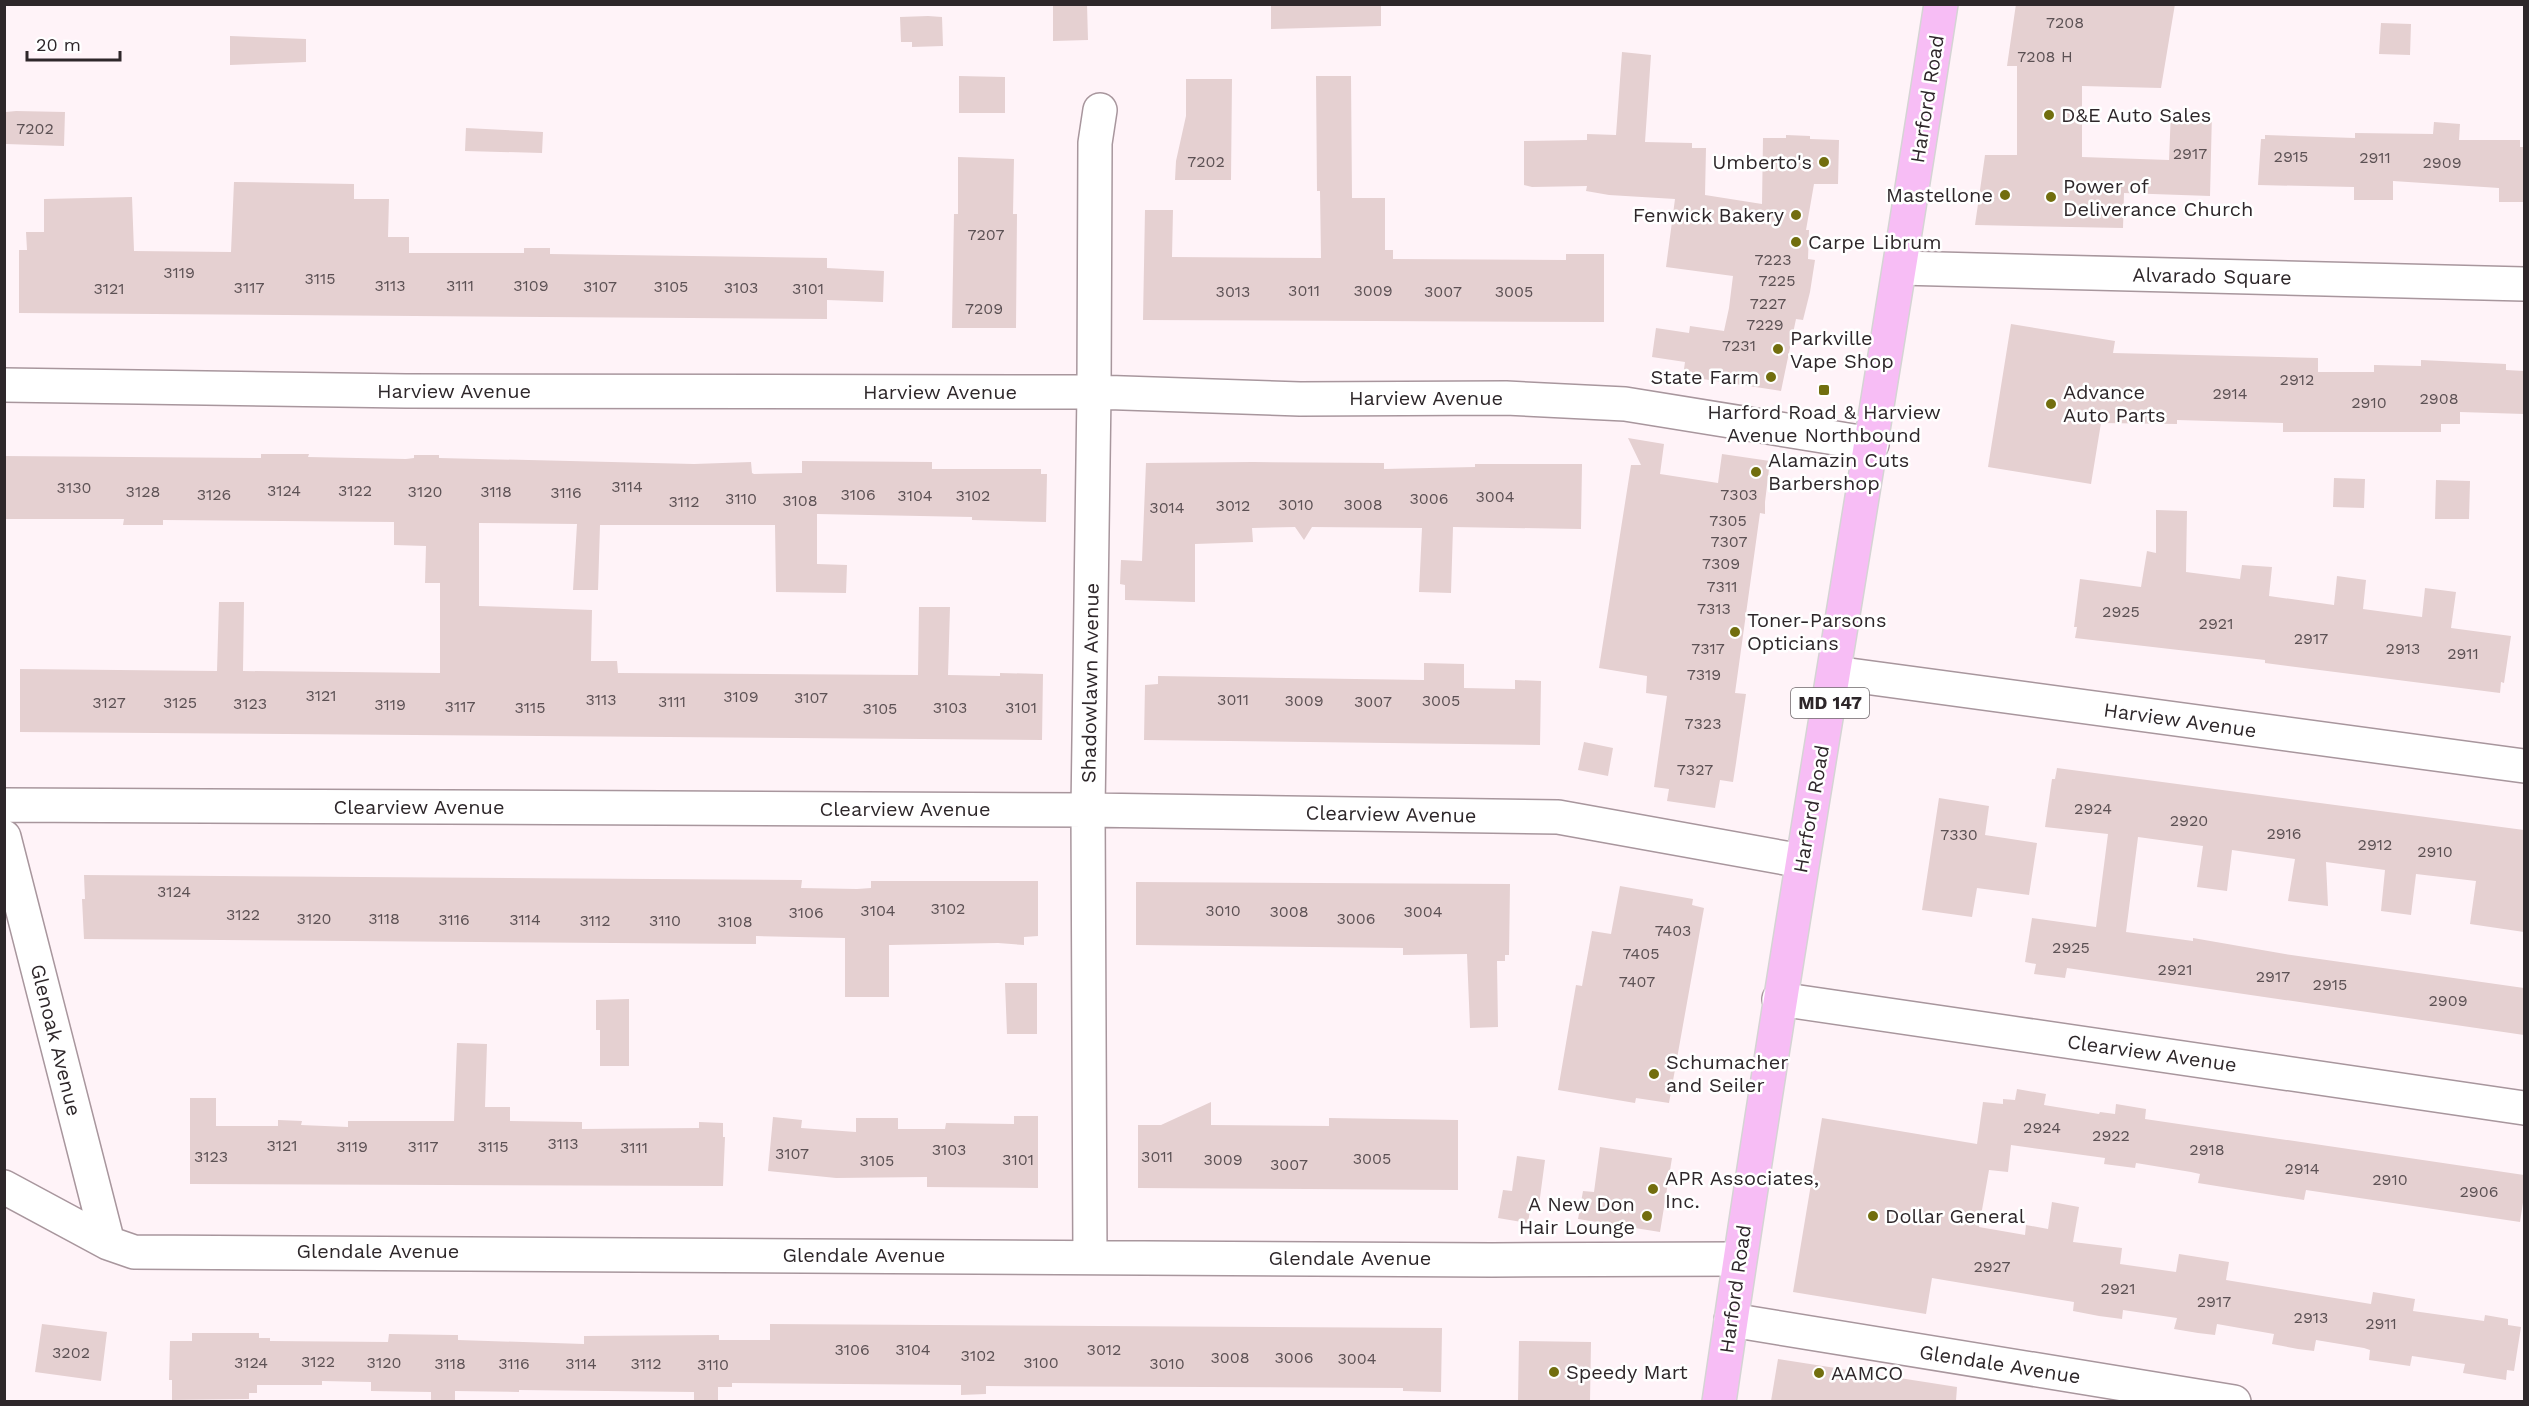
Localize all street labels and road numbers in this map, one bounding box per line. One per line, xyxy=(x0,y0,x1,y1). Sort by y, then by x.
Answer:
street label: Harford Road xyxy=(1905,33,1949,165)
street label: Alvarado Square xyxy=(2132,263,2292,289)
street label: Harview Avenue xyxy=(377,379,531,403)
street label: Harview Avenue xyxy=(863,380,1017,404)
street label: Harview Avenue xyxy=(1349,386,1503,410)
street label: Shadowlawn Avenue xyxy=(1076,583,1104,783)
road number: MD 147 xyxy=(1791,688,1869,718)
street label: Harview Avenue xyxy=(2102,697,2258,743)
street label: Harford Road xyxy=(1788,743,1834,875)
street label: Clearview Avenue xyxy=(334,795,504,819)
street label: Clearview Avenue xyxy=(820,797,990,821)
street label: Clearview Avenue xyxy=(1305,801,1477,827)
street label: Glenoak Avenue xyxy=(26,962,86,1118)
street label: Clearview Avenue xyxy=(2066,1029,2238,1077)
street label: Harford Road xyxy=(1714,1223,1756,1355)
street label: Glendale Avenue xyxy=(297,1239,459,1263)
street label: Glendale Avenue xyxy=(783,1243,945,1267)
street label: Glendale Avenue xyxy=(1269,1246,1431,1270)
street label: Glendale Avenue xyxy=(1918,1339,2082,1389)

